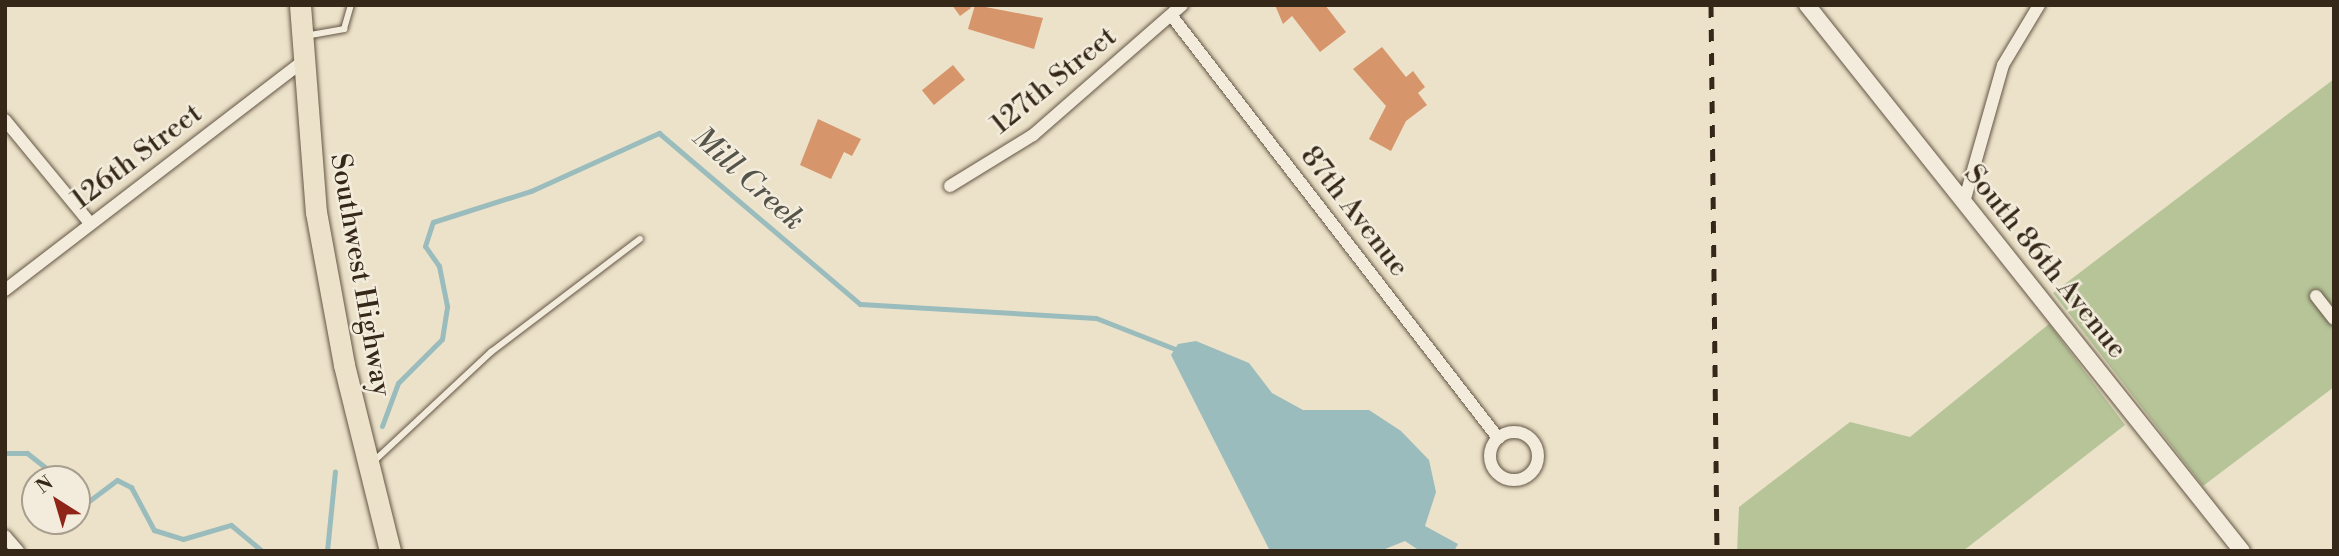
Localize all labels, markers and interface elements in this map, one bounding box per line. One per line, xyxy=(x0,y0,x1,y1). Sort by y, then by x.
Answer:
street label: 127th Street xyxy=(985,20,1123,142)
street label: 126th Street xyxy=(65,97,209,217)
water label: Mill Creek xyxy=(685,120,811,238)
street label: 87th Avenue xyxy=(1293,140,1415,284)
street label: Southwest Highway xyxy=(322,151,398,399)
street label: South 86th Avenue xyxy=(1957,158,2133,366)
north arrow xyxy=(21,465,91,535)
text: N xyxy=(31,471,58,499)

